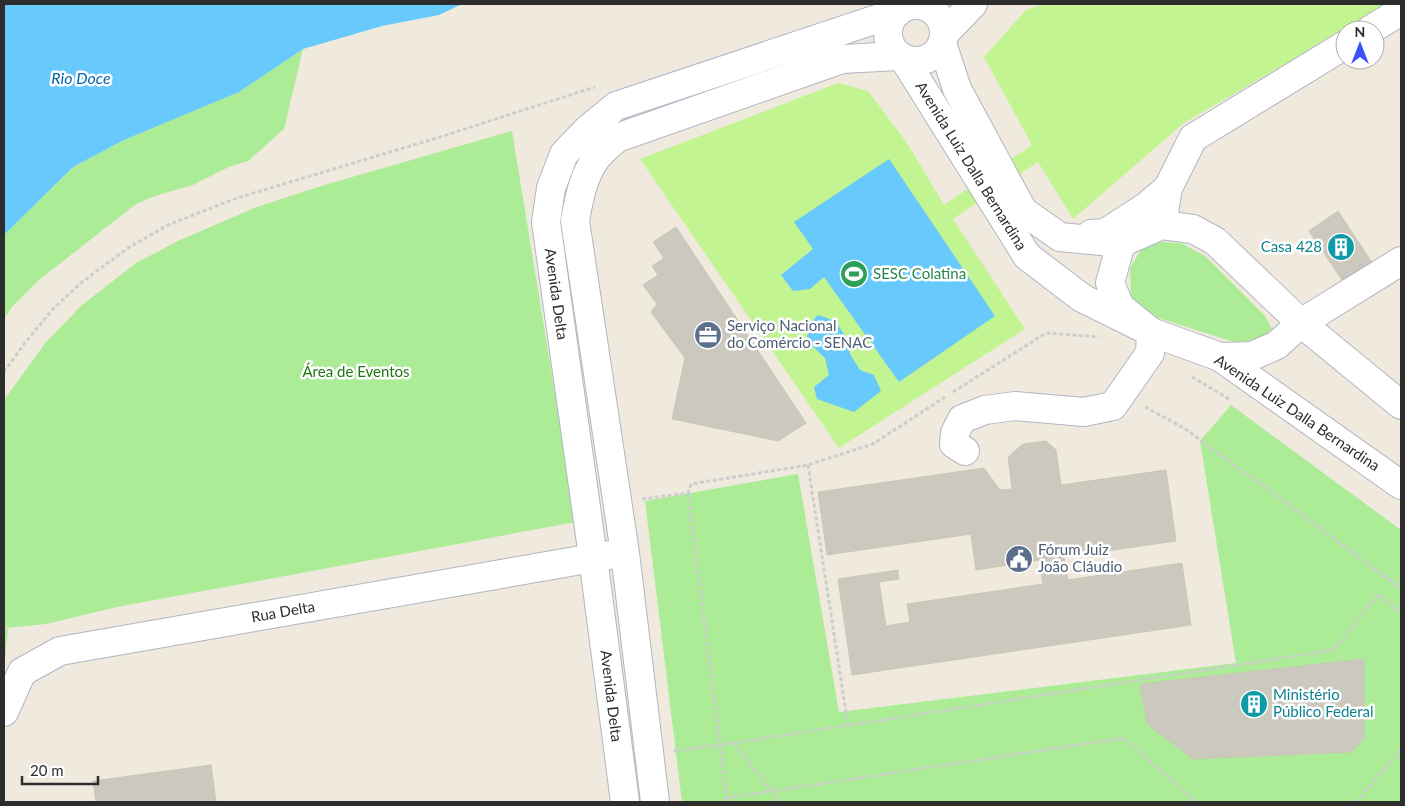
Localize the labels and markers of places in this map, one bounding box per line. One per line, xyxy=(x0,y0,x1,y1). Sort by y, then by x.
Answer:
building icon: Casa 428 xyxy=(1326,232,1356,262)
place label: Casa 428 xyxy=(1261,237,1322,255)
sports icon: SESC Colatina xyxy=(839,259,869,289)
place label: SESC Colatina xyxy=(873,264,966,282)
place label: Serviço Nacional do Comércio - SENAC xyxy=(727,316,872,351)
office icon: Serviço Nacional do Comércio - SENAC xyxy=(693,320,723,350)
place label: Fórum Juiz João Cláudio xyxy=(1038,540,1122,575)
public building icon: Fórum Juiz João Cláudio xyxy=(1004,544,1034,574)
place label: Ministério Público Federal xyxy=(1273,685,1374,720)
building icon: Ministério Público Federal xyxy=(1239,689,1269,719)

